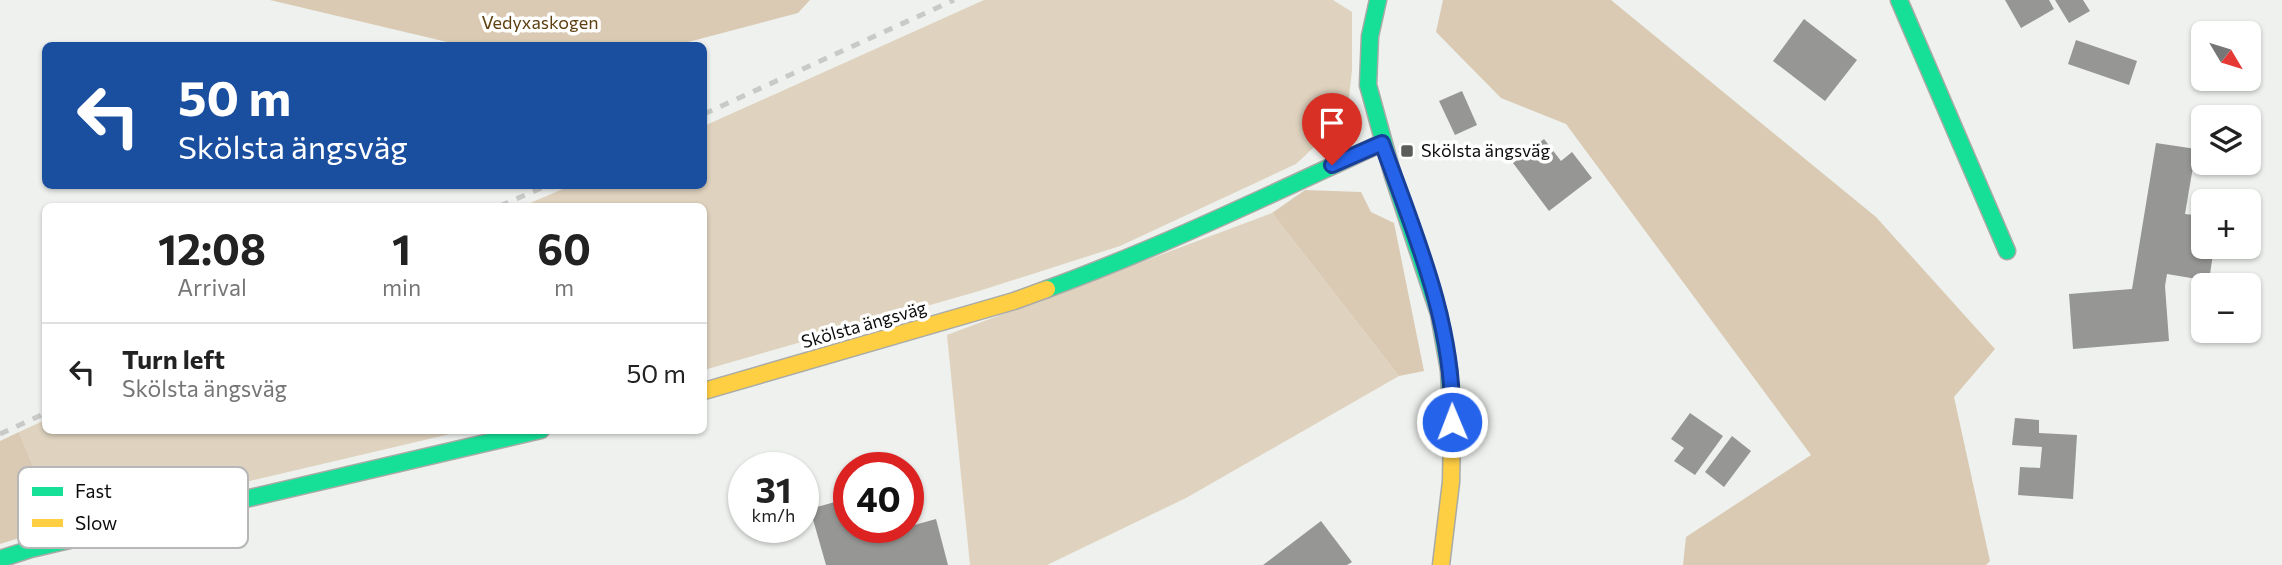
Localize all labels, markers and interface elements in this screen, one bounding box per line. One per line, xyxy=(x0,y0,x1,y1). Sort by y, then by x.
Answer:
park label: Vedyxaskogen xyxy=(482,11,598,33)
north arrow xyxy=(2191,21,2261,91)
map controls xyxy=(2191,21,2261,343)
text: 50 m xyxy=(178,66,291,126)
icon: left xyxy=(63,70,154,161)
pin xyxy=(1302,93,1362,165)
icon: arrive xyxy=(1313,104,1351,142)
button: layers xyxy=(2191,105,2261,175)
text: Skölsta ängsväg xyxy=(178,126,408,166)
place label: Skölsta ängsväg xyxy=(1421,139,1550,161)
marker: Skölsta ängsväg xyxy=(1399,143,1415,159)
button: + xyxy=(2191,189,2261,259)
text: 12:08 xyxy=(158,222,266,274)
text: 1 xyxy=(392,222,411,274)
text: 60 xyxy=(537,222,591,274)
text: Arrival xyxy=(177,273,247,301)
text: min xyxy=(382,273,421,301)
text: m xyxy=(554,273,574,301)
button: − xyxy=(2191,273,2261,343)
street label: Skölsta ängsväg xyxy=(799,296,929,352)
text: Turn left xyxy=(122,343,225,374)
icon: left xyxy=(63,353,101,391)
text: 50 m xyxy=(626,357,686,388)
text: Skölsta ängsväg xyxy=(122,374,287,402)
position arrow xyxy=(1415,385,1489,459)
speed limit sign: 40 xyxy=(833,452,924,543)
legend xyxy=(18,467,248,548)
text: 31 xyxy=(755,467,792,510)
text: Fast xyxy=(75,479,112,502)
text: km/h xyxy=(752,504,795,526)
text: Slow xyxy=(75,511,117,534)

